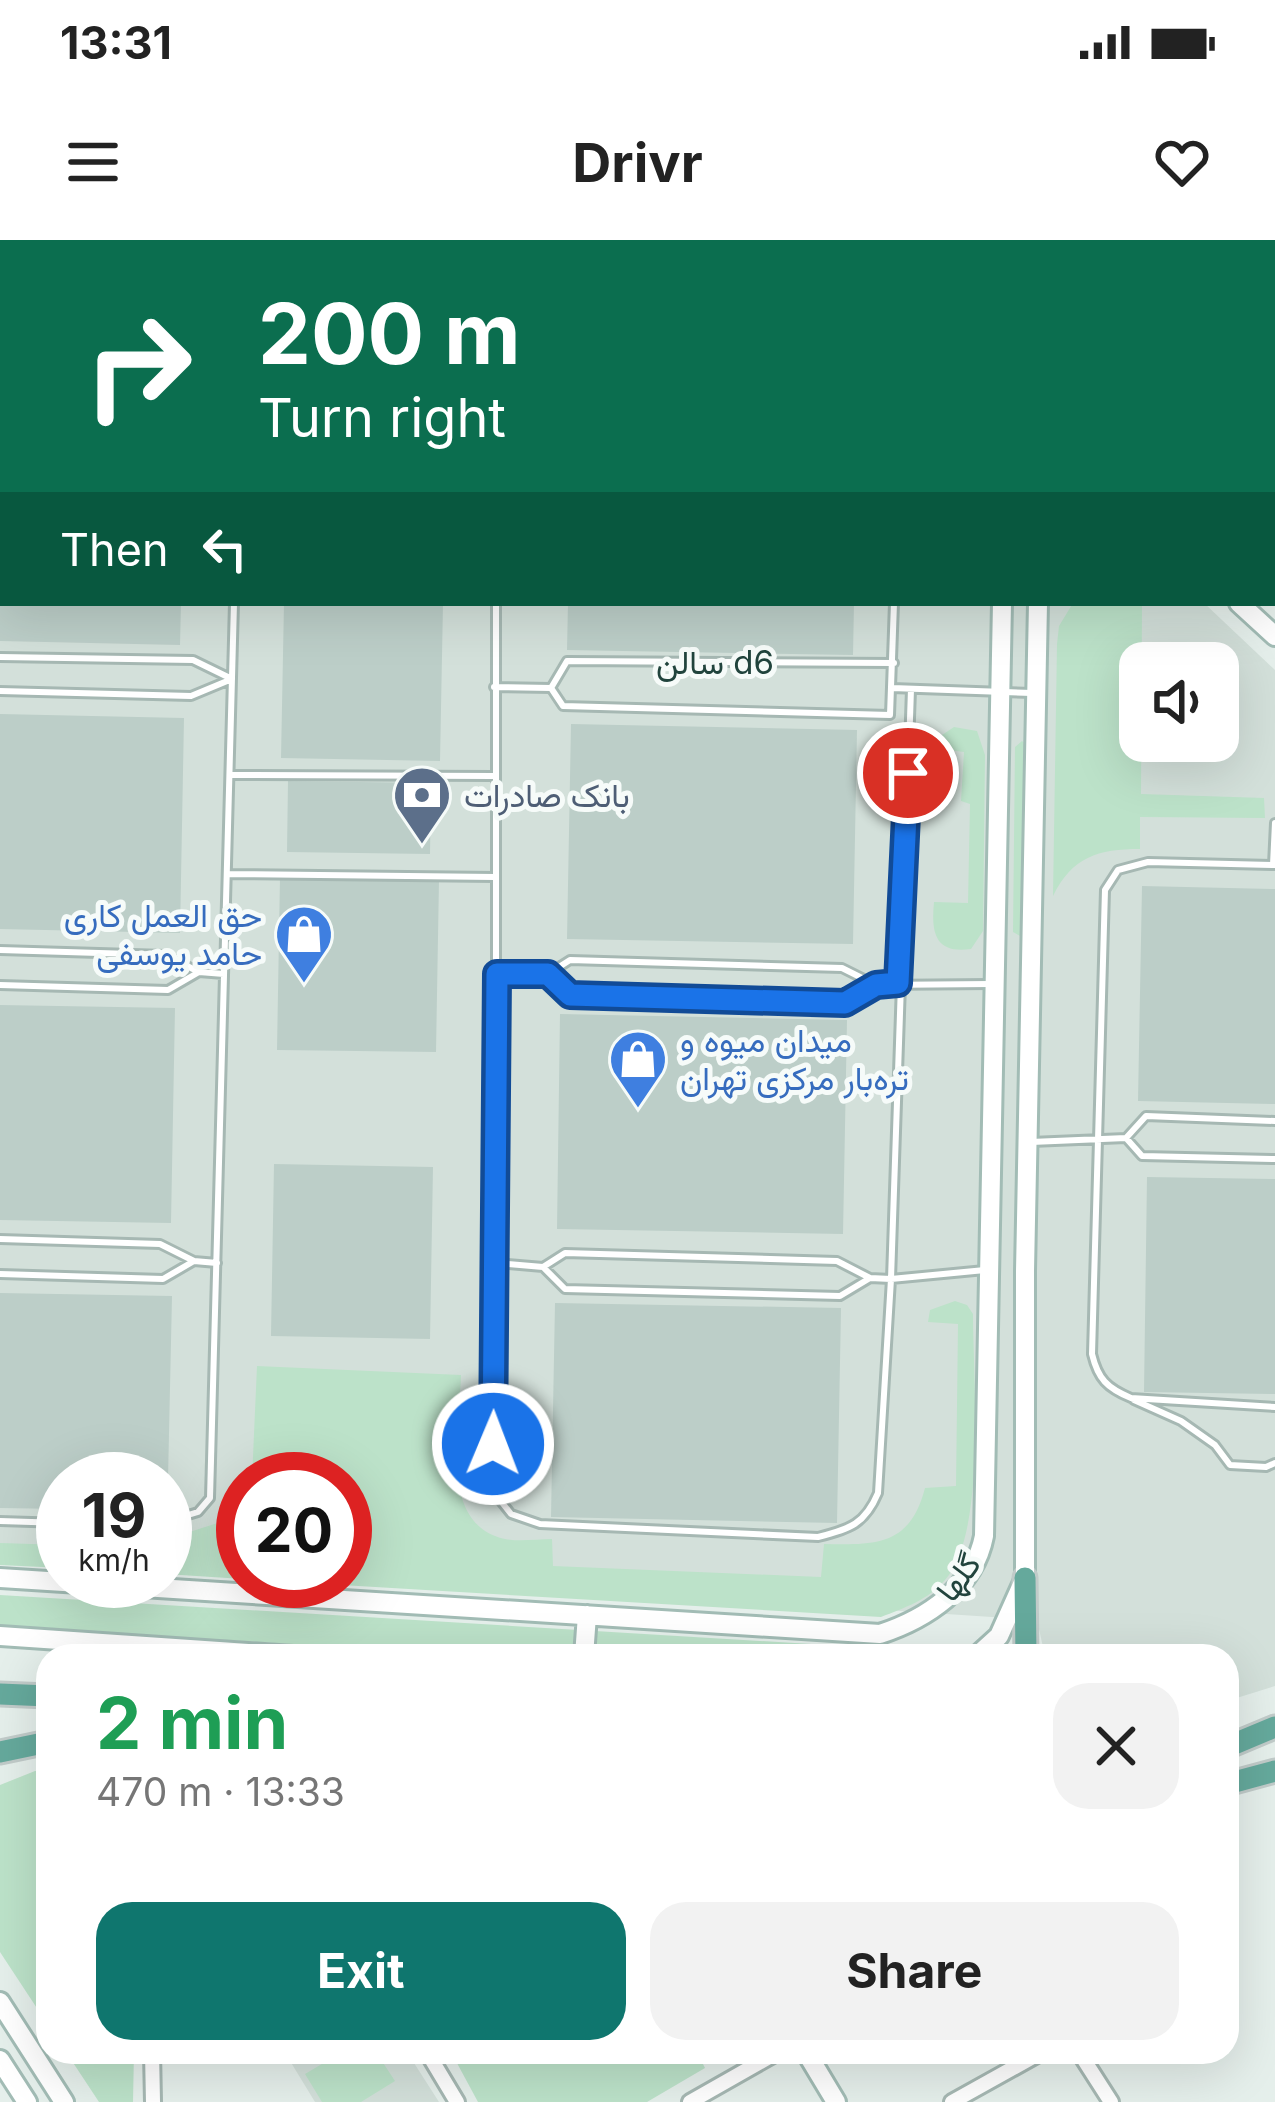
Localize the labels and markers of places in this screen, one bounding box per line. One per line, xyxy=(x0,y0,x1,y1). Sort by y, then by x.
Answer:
pin xyxy=(857,722,959,824)
bank icon: بانک صادرات xyxy=(391,764,453,846)
place label: بانک صادرات xyxy=(464,775,630,816)
place label: حق العمل کاری حامد یوسفی xyxy=(64,895,262,974)
shop icon: حق العمل کاری حامد یوسفی xyxy=(273,903,335,985)
place label: میدان میوه و تره‌بار مرکزی تهران xyxy=(680,1020,909,1099)
shop icon: میدان میوه و تره‌بار مرکزی تهران xyxy=(607,1028,669,1110)

